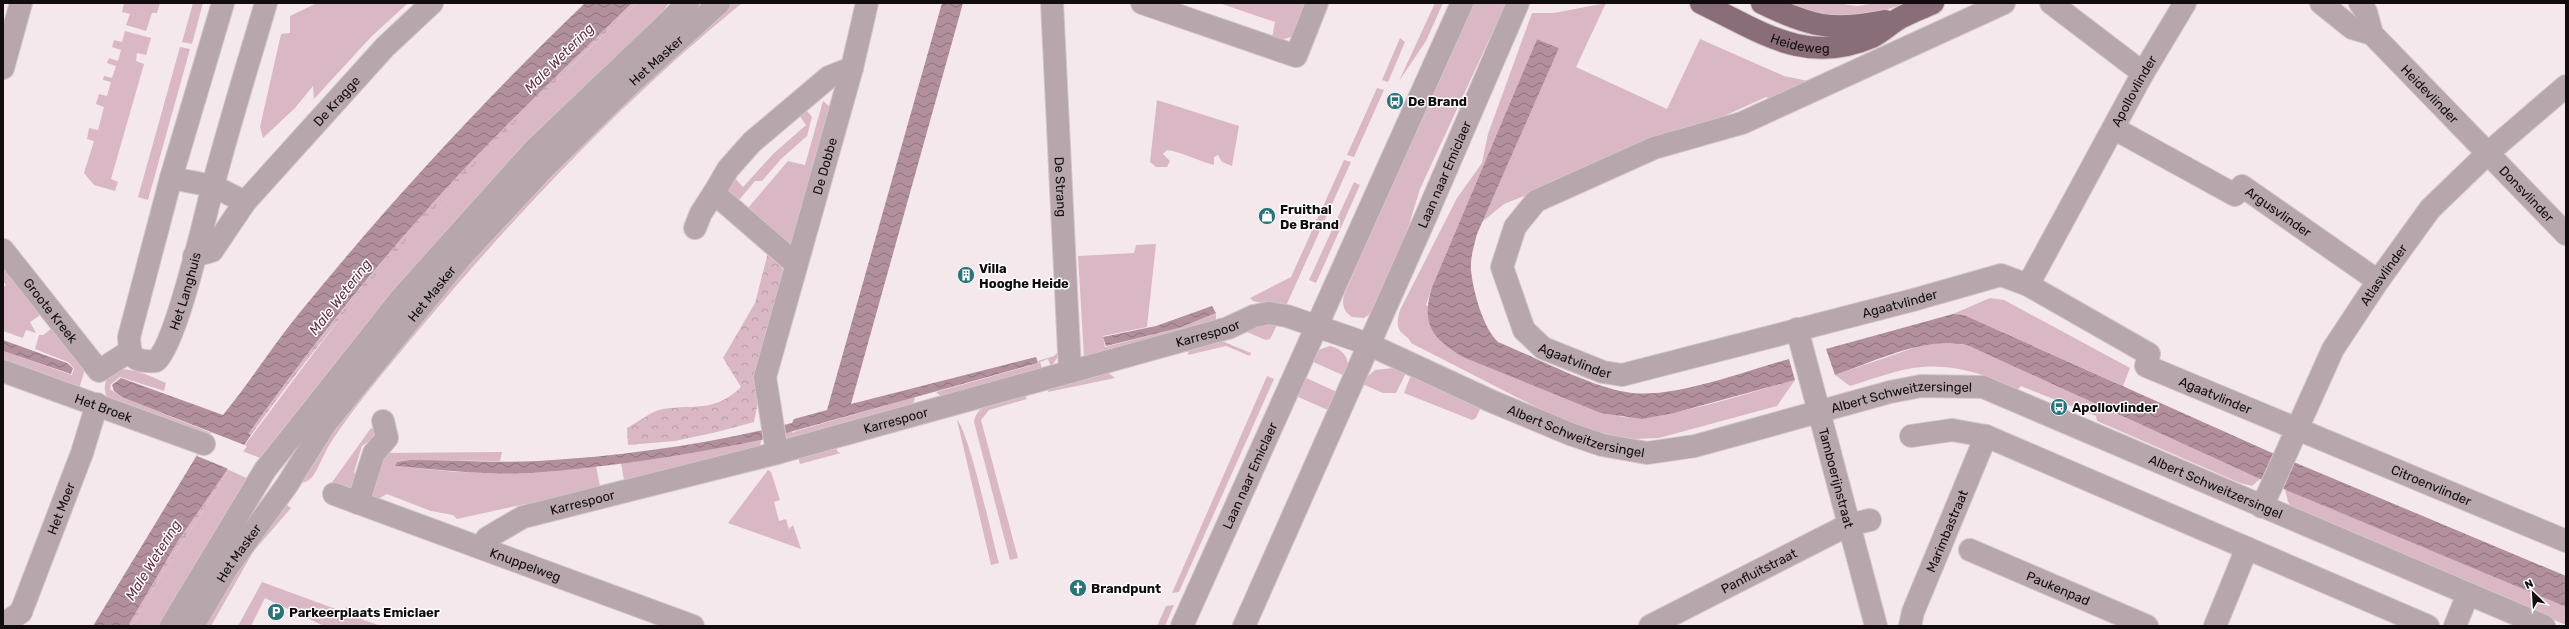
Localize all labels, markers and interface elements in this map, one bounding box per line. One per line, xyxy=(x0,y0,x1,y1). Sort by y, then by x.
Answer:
water label: Male Wetering xyxy=(521,20,598,97)
street label: Heideweg xyxy=(1769,30,1830,57)
street label: Het Masker xyxy=(626,32,686,89)
street label: Apollovlinder xyxy=(2108,53,2160,129)
street label: Heidevlinder xyxy=(2398,62,2462,127)
street label: De Kragge xyxy=(310,73,363,129)
bus stop icon: De Brand xyxy=(1385,91,1405,111)
place label: De Brand xyxy=(1408,94,1467,109)
street label: Laan naar Emiclaer xyxy=(1415,119,1474,230)
street label: De Dobbe xyxy=(810,136,840,197)
street label: De Strang xyxy=(1052,156,1069,217)
street label: Donsvlinder xyxy=(2496,163,2557,225)
street label: Argusvlinder xyxy=(2242,184,2314,240)
place label: Fruithal De Brand xyxy=(1280,202,1339,232)
shop icon: Fruithal De Brand xyxy=(1257,206,1277,226)
street label: Atlasvlinder xyxy=(2357,241,2410,308)
street label: Het Langhuis xyxy=(166,250,204,332)
water label: Male Wetering xyxy=(306,256,375,339)
place label: Villa Hooghe Heide xyxy=(979,261,1069,291)
street label: Het Masker xyxy=(405,263,459,325)
building icon: Villa Hooghe Heide xyxy=(956,265,976,285)
street label: Groote Kreek xyxy=(20,275,81,346)
street label: Agaatvlinder xyxy=(1861,286,1939,321)
street label: Karrespoor xyxy=(1174,316,1243,350)
street label: Agaatvlinder xyxy=(1536,340,1613,381)
street label: Agaatvlinder xyxy=(2177,374,2254,417)
street label: Albert Schweitzersingel xyxy=(1829,378,1972,416)
street label: Het Broek xyxy=(73,391,134,425)
bus stop icon: Apollovlinder xyxy=(2049,397,2069,417)
place label: Apollovlinder xyxy=(2072,400,2158,415)
street label: Albert Schweitzersingel xyxy=(1505,402,1646,460)
street label: Karrespoor xyxy=(862,404,930,437)
street label: Laan naar Emiclaer xyxy=(1220,420,1281,531)
street label: Tamboerijnstraat xyxy=(1816,426,1857,530)
street label: Albert Schweitzersingel xyxy=(2147,452,2285,522)
street label: Citroenvlinder xyxy=(2389,462,2474,509)
street label: Het Moer xyxy=(44,480,78,537)
street label: Karrespoor xyxy=(548,487,616,518)
street label: Marimbastraat xyxy=(1923,488,1971,575)
water label: Male Wetering xyxy=(122,517,185,604)
street label: Het Masker xyxy=(213,521,264,585)
street label: Knuppelweg xyxy=(488,545,563,586)
street label: Panfluitstraat xyxy=(1719,545,1799,597)
street label: Paukenpad xyxy=(2024,568,2092,609)
north arrow xyxy=(2513,573,2553,613)
text: N xyxy=(2523,577,2535,592)
church icon: Brandpunt xyxy=(1068,578,1088,598)
place label: Brandpunt xyxy=(1091,581,1161,596)
parking icon: Parkeerplaats Emiclaer xyxy=(266,602,286,622)
place label: Parkeerplaats Emiclaer xyxy=(289,605,440,620)

